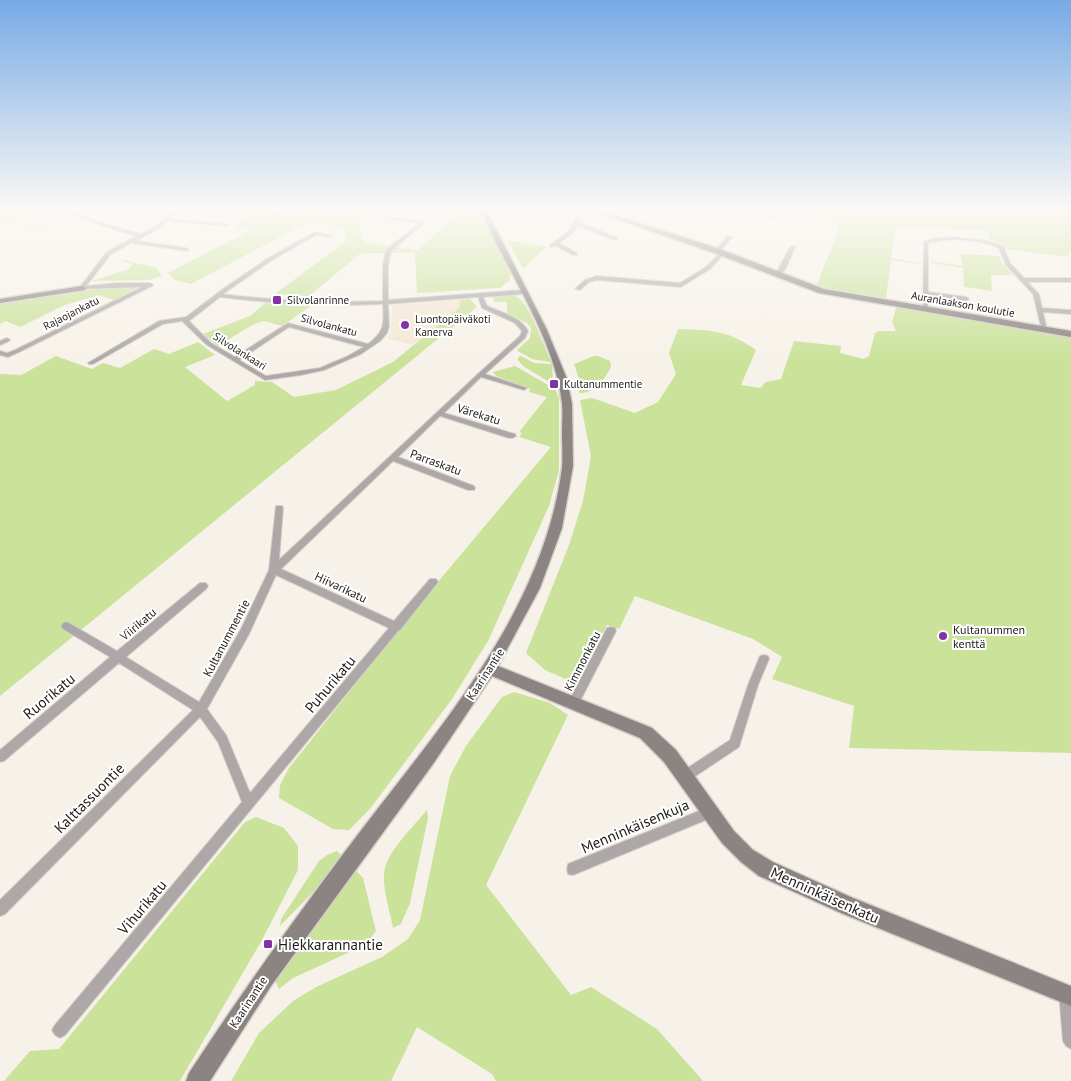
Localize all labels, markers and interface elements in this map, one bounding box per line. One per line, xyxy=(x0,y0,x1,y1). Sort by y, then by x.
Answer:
street label: Auranlaakson koulutie xyxy=(910,288,1016,320)
street label: Rajaojankatu xyxy=(41,293,101,333)
place label: Silvolanrinne xyxy=(287,293,349,307)
marker: Silvolanrinne xyxy=(271,294,283,306)
street label: Silvolankatu xyxy=(299,311,359,339)
place label: Luontopäiväkoti Kanerva xyxy=(415,312,491,339)
marker: Luontopäiväkoti Kanerva xyxy=(399,319,411,331)
street label: Silvolankaari xyxy=(211,329,269,373)
place label: Kultanummentie xyxy=(564,377,643,391)
marker: Kultanummentie xyxy=(548,378,560,390)
street label: Värekatu xyxy=(455,400,503,428)
street label: Parraskatu xyxy=(408,446,464,478)
street label: Hiivarikatu xyxy=(313,568,369,606)
street label: Kultanummentie xyxy=(199,597,253,679)
street label: Viirikatu xyxy=(116,605,159,644)
place label: Kultanummen kenttä xyxy=(953,622,1025,651)
street label: Kimmonkatu xyxy=(561,629,603,693)
marker: Kultanummen kenttä xyxy=(937,630,949,642)
street label: Kaarinantie xyxy=(463,645,507,703)
street label: Puhurikatu xyxy=(300,651,360,717)
street label: Ruorikatu xyxy=(19,669,79,723)
street label: Kalttassuontie xyxy=(50,759,128,837)
street label: Menninkäisenkuja xyxy=(578,795,692,857)
street label: Menninkäisenkatu xyxy=(768,863,882,927)
street label: Vihurikatu xyxy=(113,876,170,939)
place label: Hiekkarannantie xyxy=(278,935,383,954)
marker: Hiekkarannantie xyxy=(262,938,274,950)
street label: Kaarinantie xyxy=(226,973,270,1031)

